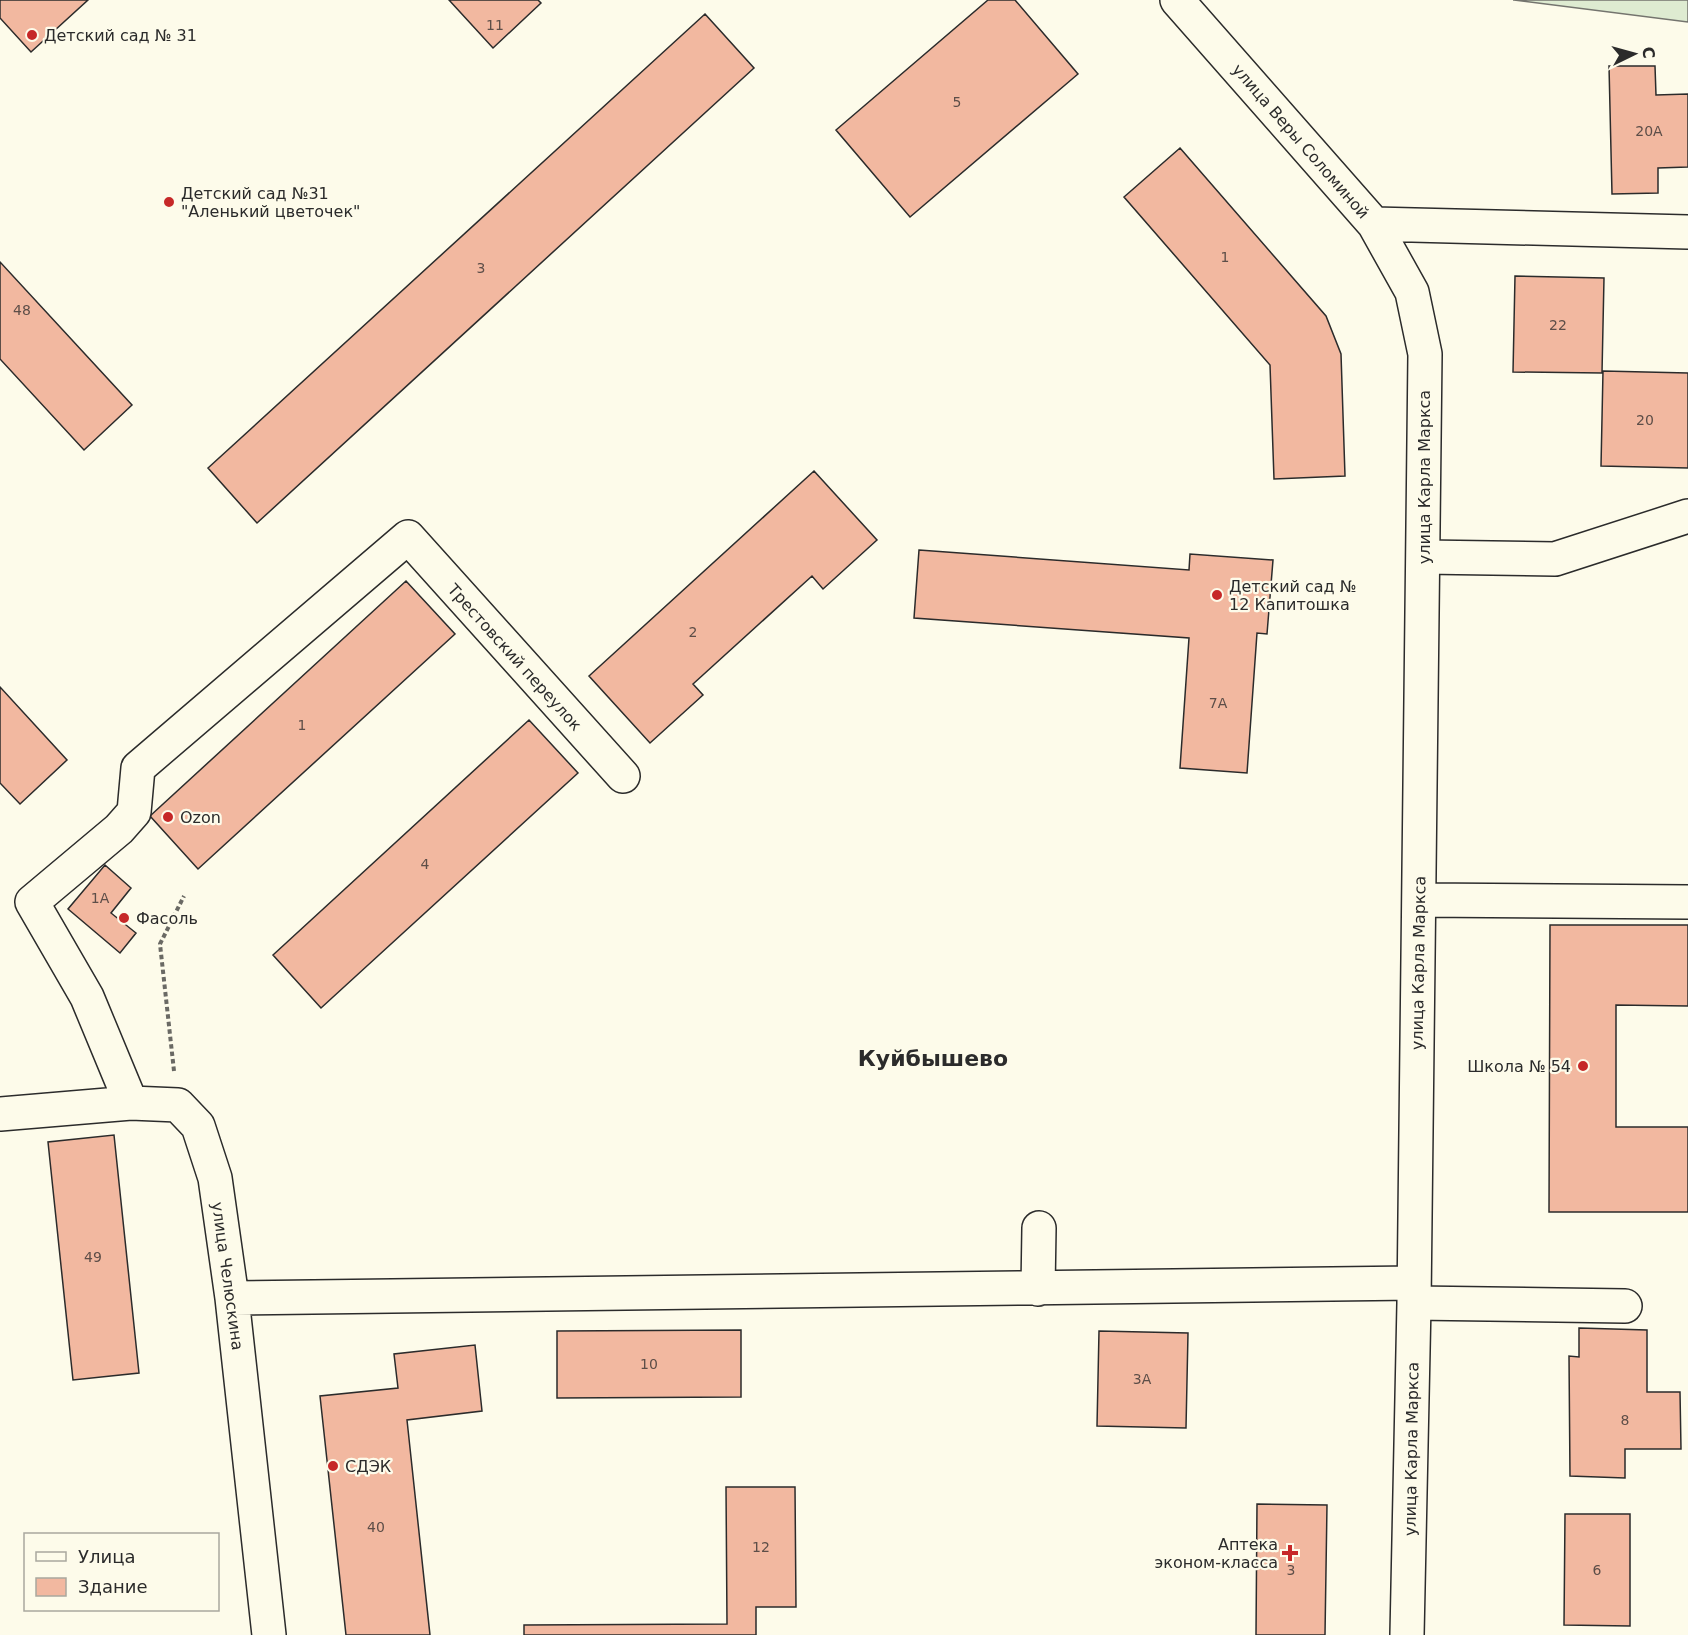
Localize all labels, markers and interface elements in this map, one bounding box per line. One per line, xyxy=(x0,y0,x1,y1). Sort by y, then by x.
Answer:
house number: 11 xyxy=(486,17,504,33)
north arrow xyxy=(1604,24,1664,84)
place label: Детский сад № 31 xyxy=(44,26,197,45)
marker: Детский сад № 31 xyxy=(25,28,39,42)
text: С xyxy=(1638,46,1658,59)
street label: улица Веры Соломиной xyxy=(1228,60,1373,223)
house number: 5 xyxy=(953,94,961,110)
house number: 20А xyxy=(1635,123,1663,139)
place label: Детский сад №31 "Аленький цветочек" xyxy=(181,184,360,221)
marker: Детский сад №31 "Аленький цветочек" xyxy=(162,195,176,209)
house number: 1 xyxy=(1221,249,1229,265)
house number: 3 xyxy=(477,260,485,276)
house number: 48 xyxy=(13,302,31,318)
house number: 22 xyxy=(1549,317,1567,333)
street label: улица Карла Маркса xyxy=(1415,390,1434,564)
house number: 20 xyxy=(1636,412,1654,428)
place label: Детский сад № 12 Капитошка xyxy=(1229,577,1356,614)
street label: Трестовский переулок xyxy=(443,579,586,735)
marker: Детский сад № 12 Капитошка xyxy=(1210,588,1224,602)
house number: 2 xyxy=(689,624,697,640)
house number: 7А xyxy=(1209,695,1228,711)
house number: 1 xyxy=(298,717,306,733)
place label: Ozon xyxy=(180,808,221,827)
marker: Ozon xyxy=(161,810,175,824)
house number: 4 xyxy=(421,856,430,872)
street label: улица Карла Маркса xyxy=(1407,876,1430,1050)
house number: 1А xyxy=(91,890,110,906)
place label: Фасоль xyxy=(136,909,198,928)
marker: Фасоль xyxy=(117,911,131,925)
district label: Куйбышево xyxy=(858,1046,1008,1071)
place label: Школа № 54 xyxy=(1467,1057,1571,1076)
marker: Школа № 54 xyxy=(1576,1059,1590,1073)
street label: улица Челюскина xyxy=(208,1201,247,1351)
house number: 49 xyxy=(84,1249,102,1265)
house number: 10 xyxy=(640,1356,658,1372)
street label: улица Карла Маркса xyxy=(1400,1362,1423,1536)
house number: 3А xyxy=(1133,1371,1152,1387)
house number: 8 xyxy=(1621,1412,1629,1428)
place label: СДЭК xyxy=(345,1457,392,1476)
marker: СДЭК xyxy=(326,1459,340,1473)
house number: 40 xyxy=(367,1519,385,1535)
legend xyxy=(24,1533,219,1611)
place label: Аптека эконом-класса xyxy=(1155,1535,1278,1572)
house number: 12 xyxy=(752,1539,770,1555)
text: Улица xyxy=(78,1546,135,1567)
marker: Аптека эконом-класса xyxy=(1283,1546,1297,1560)
house number: 3 xyxy=(1287,1562,1295,1578)
house number: 6 xyxy=(1593,1562,1602,1578)
text: Здание xyxy=(78,1576,148,1597)

